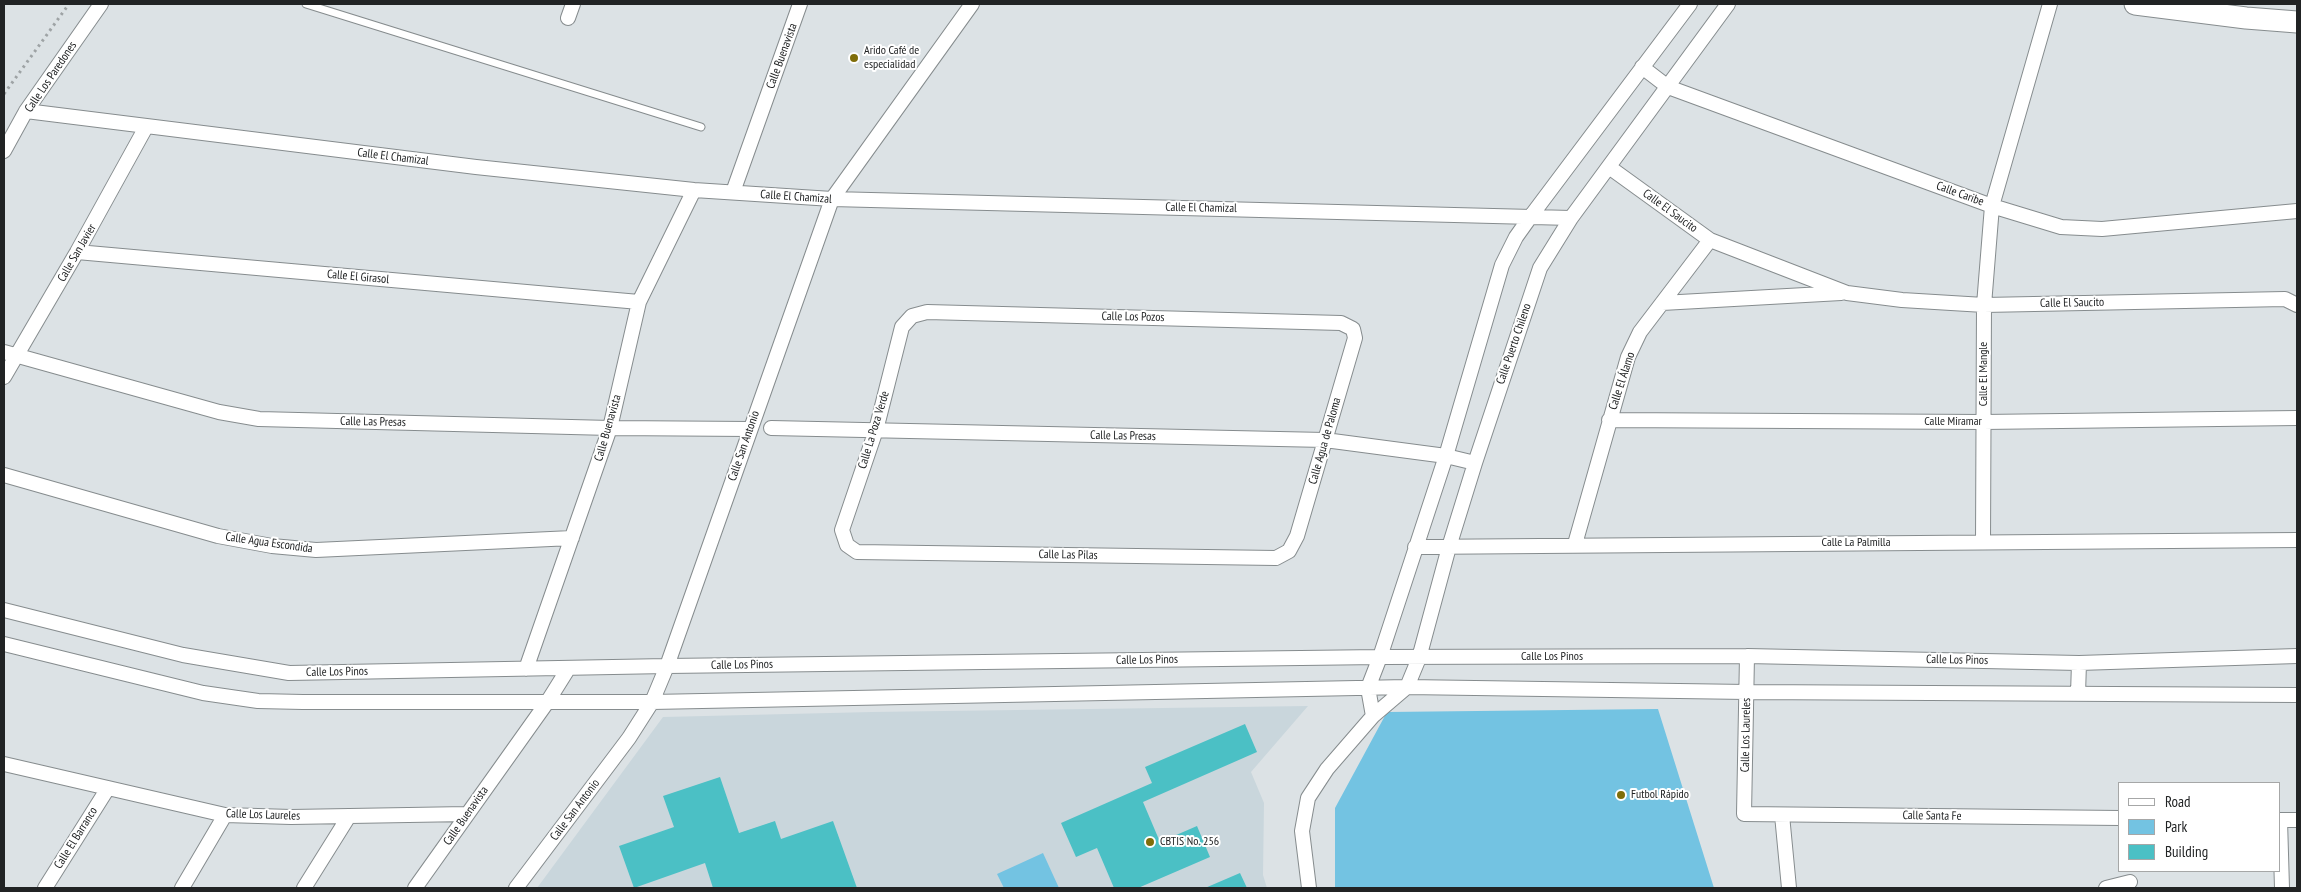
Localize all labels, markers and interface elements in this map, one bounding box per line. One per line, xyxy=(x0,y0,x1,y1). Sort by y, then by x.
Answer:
street label: Calle Buenavista xyxy=(764,21,800,91)
street label: Calle Los Paredones xyxy=(22,39,80,115)
place label: Arido Café de especialidad xyxy=(864,44,919,72)
marker: Arido Café de especialidad xyxy=(848,52,860,64)
street label: Calle El Chamizal xyxy=(357,145,429,169)
street label: Calle Caribe xyxy=(1934,179,1986,209)
street label: Calle El Saucito xyxy=(1640,186,1700,236)
street label: Calle El Chamizal xyxy=(760,187,832,207)
street label: Calle El Chamizal xyxy=(1165,200,1237,216)
street label: Calle San Javier xyxy=(55,222,99,284)
street label: Calle El Girasol xyxy=(326,267,390,287)
street label: Calle El Saucito xyxy=(2040,295,2104,311)
street label: Calle Puerto Chileno xyxy=(1493,302,1535,386)
street label: Calle Los Pozos xyxy=(1101,309,1165,325)
street label: Calle El Mangle xyxy=(1977,342,1991,406)
street label: Calle El Álamo xyxy=(1606,350,1638,412)
street label: Calle La Poza Verde xyxy=(855,389,893,471)
street label: Calle Buenavista xyxy=(592,393,624,463)
street label: Calle Agua de Paloma xyxy=(1306,396,1344,486)
street label: Calle San Antonio xyxy=(725,409,763,483)
street label: Calle Las Presas xyxy=(340,414,406,430)
street label: Calle Miramar xyxy=(1924,415,1982,429)
street label: Calle Las Presas xyxy=(1090,428,1156,444)
street label: Calle Agua Escondida xyxy=(224,530,314,556)
street label: Calle La Palmilla xyxy=(1822,536,1890,550)
street label: Calle Las Pilas xyxy=(1038,547,1098,563)
street label: Calle Los Pinos xyxy=(1521,650,1583,664)
street label: Calle Los Pinos xyxy=(1116,652,1178,668)
street label: Calle Los Pinos xyxy=(1926,652,1988,668)
street label: Calle Los Pinos xyxy=(711,657,773,673)
street label: Calle Los Pinos xyxy=(306,664,368,680)
street label: Calle Los Laureles xyxy=(1738,698,1754,772)
street label: Calle San Antonio xyxy=(547,776,603,844)
legend xyxy=(2118,782,2281,872)
street label: Calle Buenavista xyxy=(440,784,492,848)
place label: Futbol Rápido xyxy=(1631,788,1689,802)
marker: Futbol Rápido xyxy=(1615,789,1627,801)
text: Road xyxy=(2165,792,2191,811)
street label: Calle El Barranco xyxy=(51,804,101,872)
street label: Calle Los Laureles xyxy=(226,807,300,823)
street label: Calle Santa Fe xyxy=(1902,808,1962,824)
text: Park xyxy=(2165,817,2187,836)
place label: CBTIS No. 256 xyxy=(1160,835,1219,849)
marker: CBTIS No. 256 xyxy=(1144,836,1156,848)
text: Building xyxy=(2165,842,2208,861)

